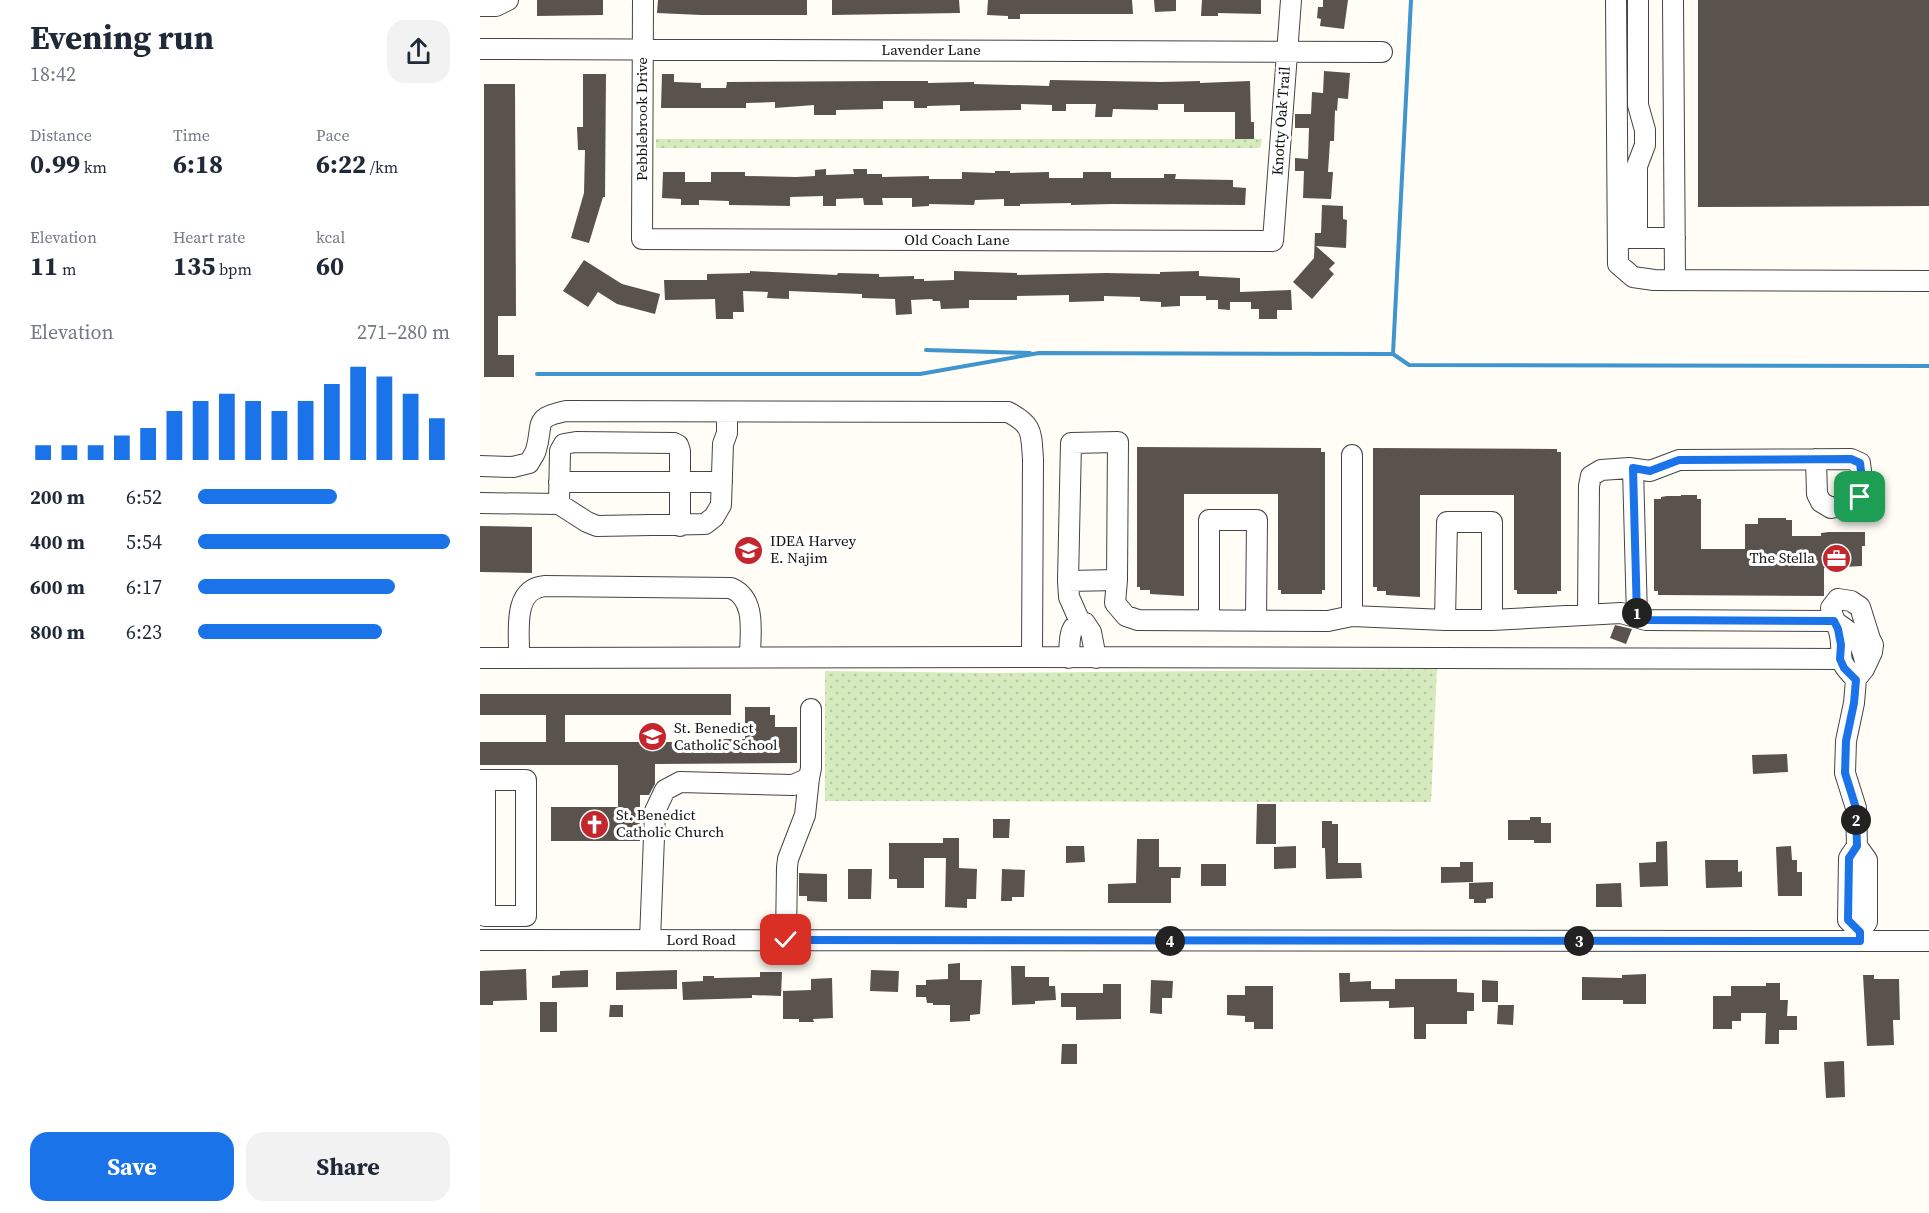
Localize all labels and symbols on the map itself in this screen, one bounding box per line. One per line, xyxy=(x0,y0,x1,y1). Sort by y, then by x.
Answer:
street label: Lavender Lane xyxy=(881,39,981,60)
street label: Pebblebrook Drive xyxy=(631,57,652,181)
street label: Knotty Oak Trail xyxy=(1266,65,1295,176)
street label: Old Coach Lane xyxy=(904,229,1010,250)
pin xyxy=(1834,471,1885,522)
place label: IDEA Harvey E. Najim xyxy=(770,530,857,568)
school or university icon: IDEA Harvey E. Najim xyxy=(733,534,765,566)
office icon: The Stella xyxy=(1820,542,1852,574)
place label: The Stella xyxy=(1749,547,1815,568)
pin: 1 xyxy=(1622,598,1652,628)
place label: St. Benedict Catholic School xyxy=(674,717,778,755)
school or university icon: St. Benedict Catholic School xyxy=(637,721,669,753)
place label: St. Benedict Catholic Church xyxy=(616,804,724,842)
pin: 2 xyxy=(1841,805,1871,835)
church icon: St. Benedict Catholic Church xyxy=(579,808,611,840)
pin xyxy=(760,914,811,965)
pin: 4 xyxy=(1155,926,1185,956)
pin: 3 xyxy=(1564,926,1594,956)
street label: Lord Road xyxy=(666,929,736,950)

